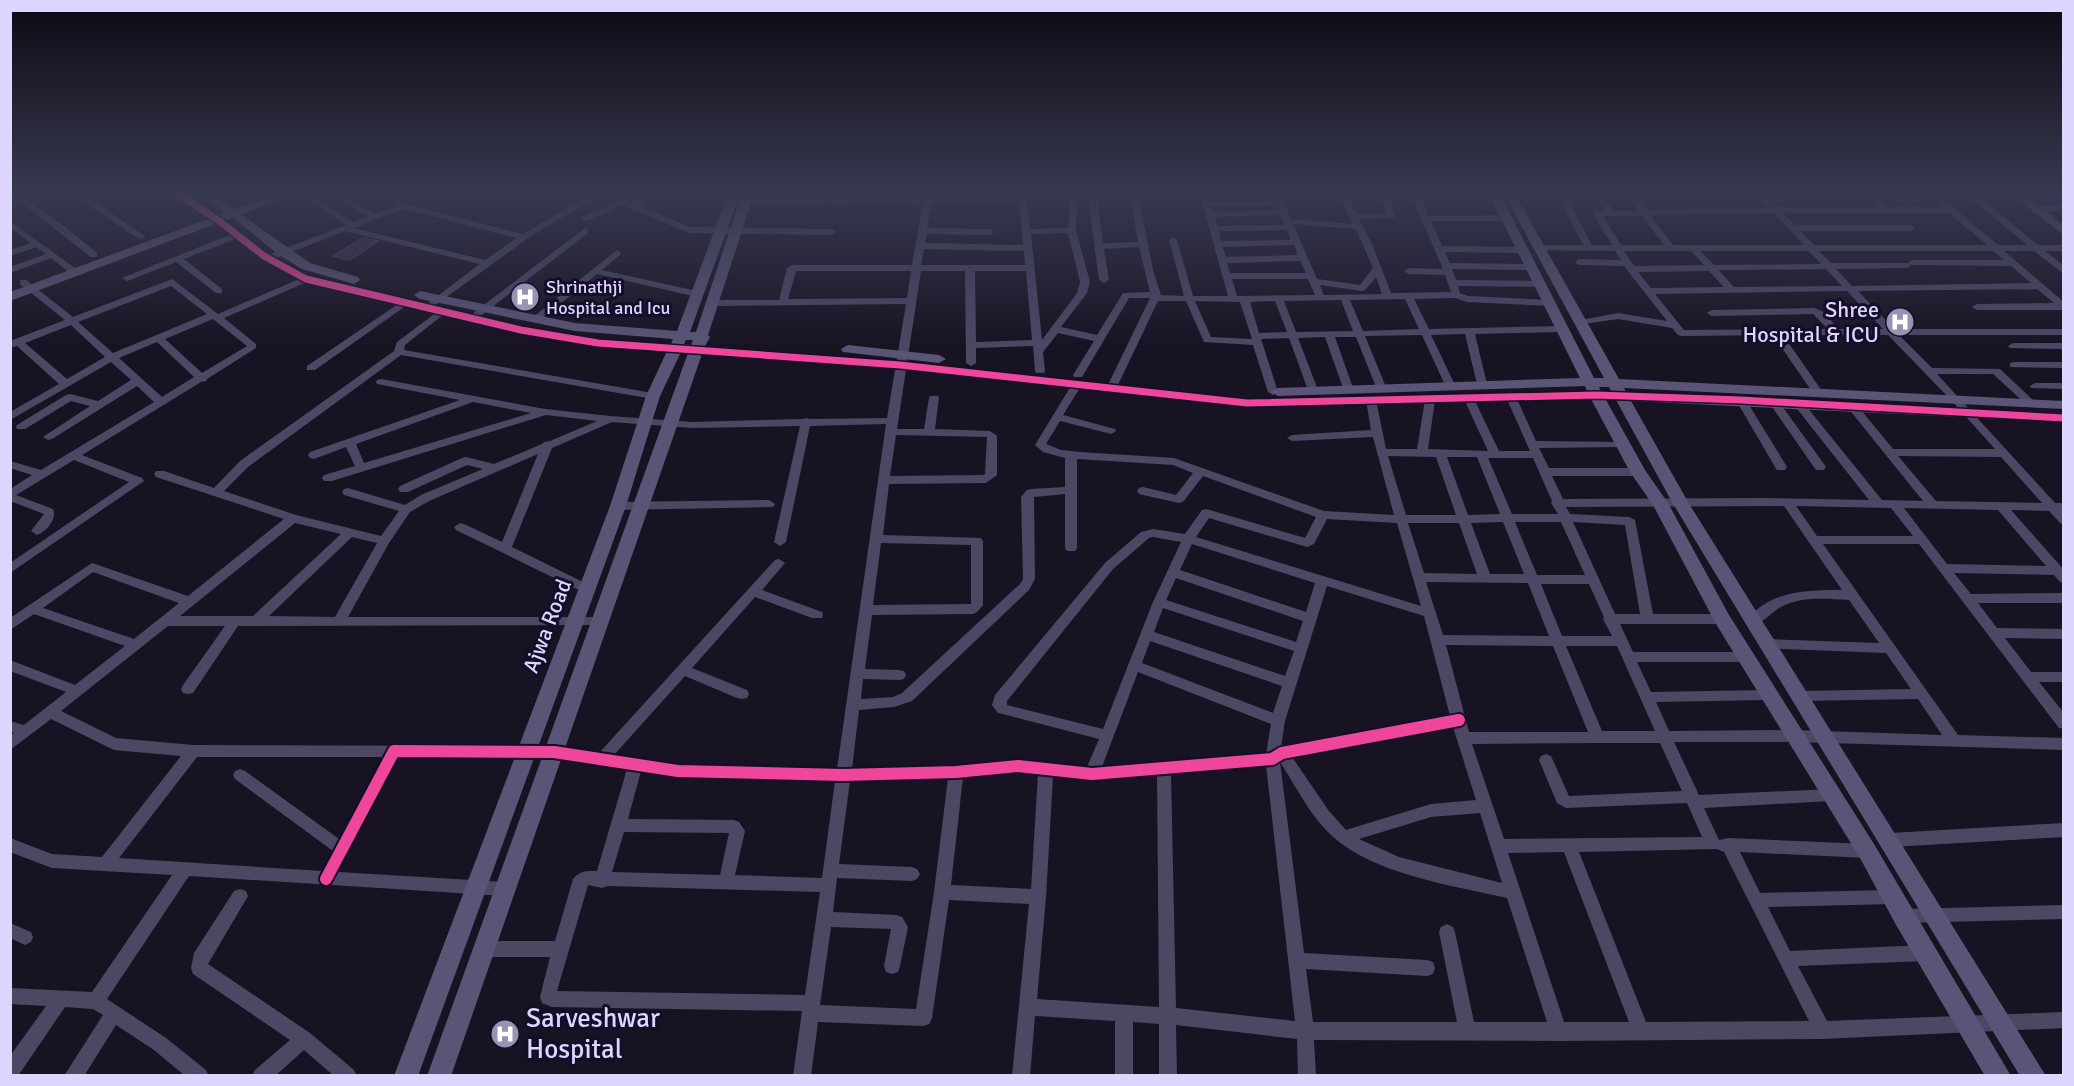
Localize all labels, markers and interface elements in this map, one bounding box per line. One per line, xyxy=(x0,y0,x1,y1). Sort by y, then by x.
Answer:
place label: Shrinathji Hospital and Icu xyxy=(546,276,670,319)
hospital icon: Shrinathji Hospital and Icu xyxy=(509,281,541,313)
place label: Shree Hospital & ICU xyxy=(1742,296,1879,348)
hospital icon: Shree Hospital & ICU xyxy=(1884,306,1916,338)
street label: Ajwa Road xyxy=(517,575,577,677)
place label: Sarveshwar Hospital xyxy=(526,1002,660,1066)
hospital icon: Sarveshwar Hospital xyxy=(489,1018,521,1050)

